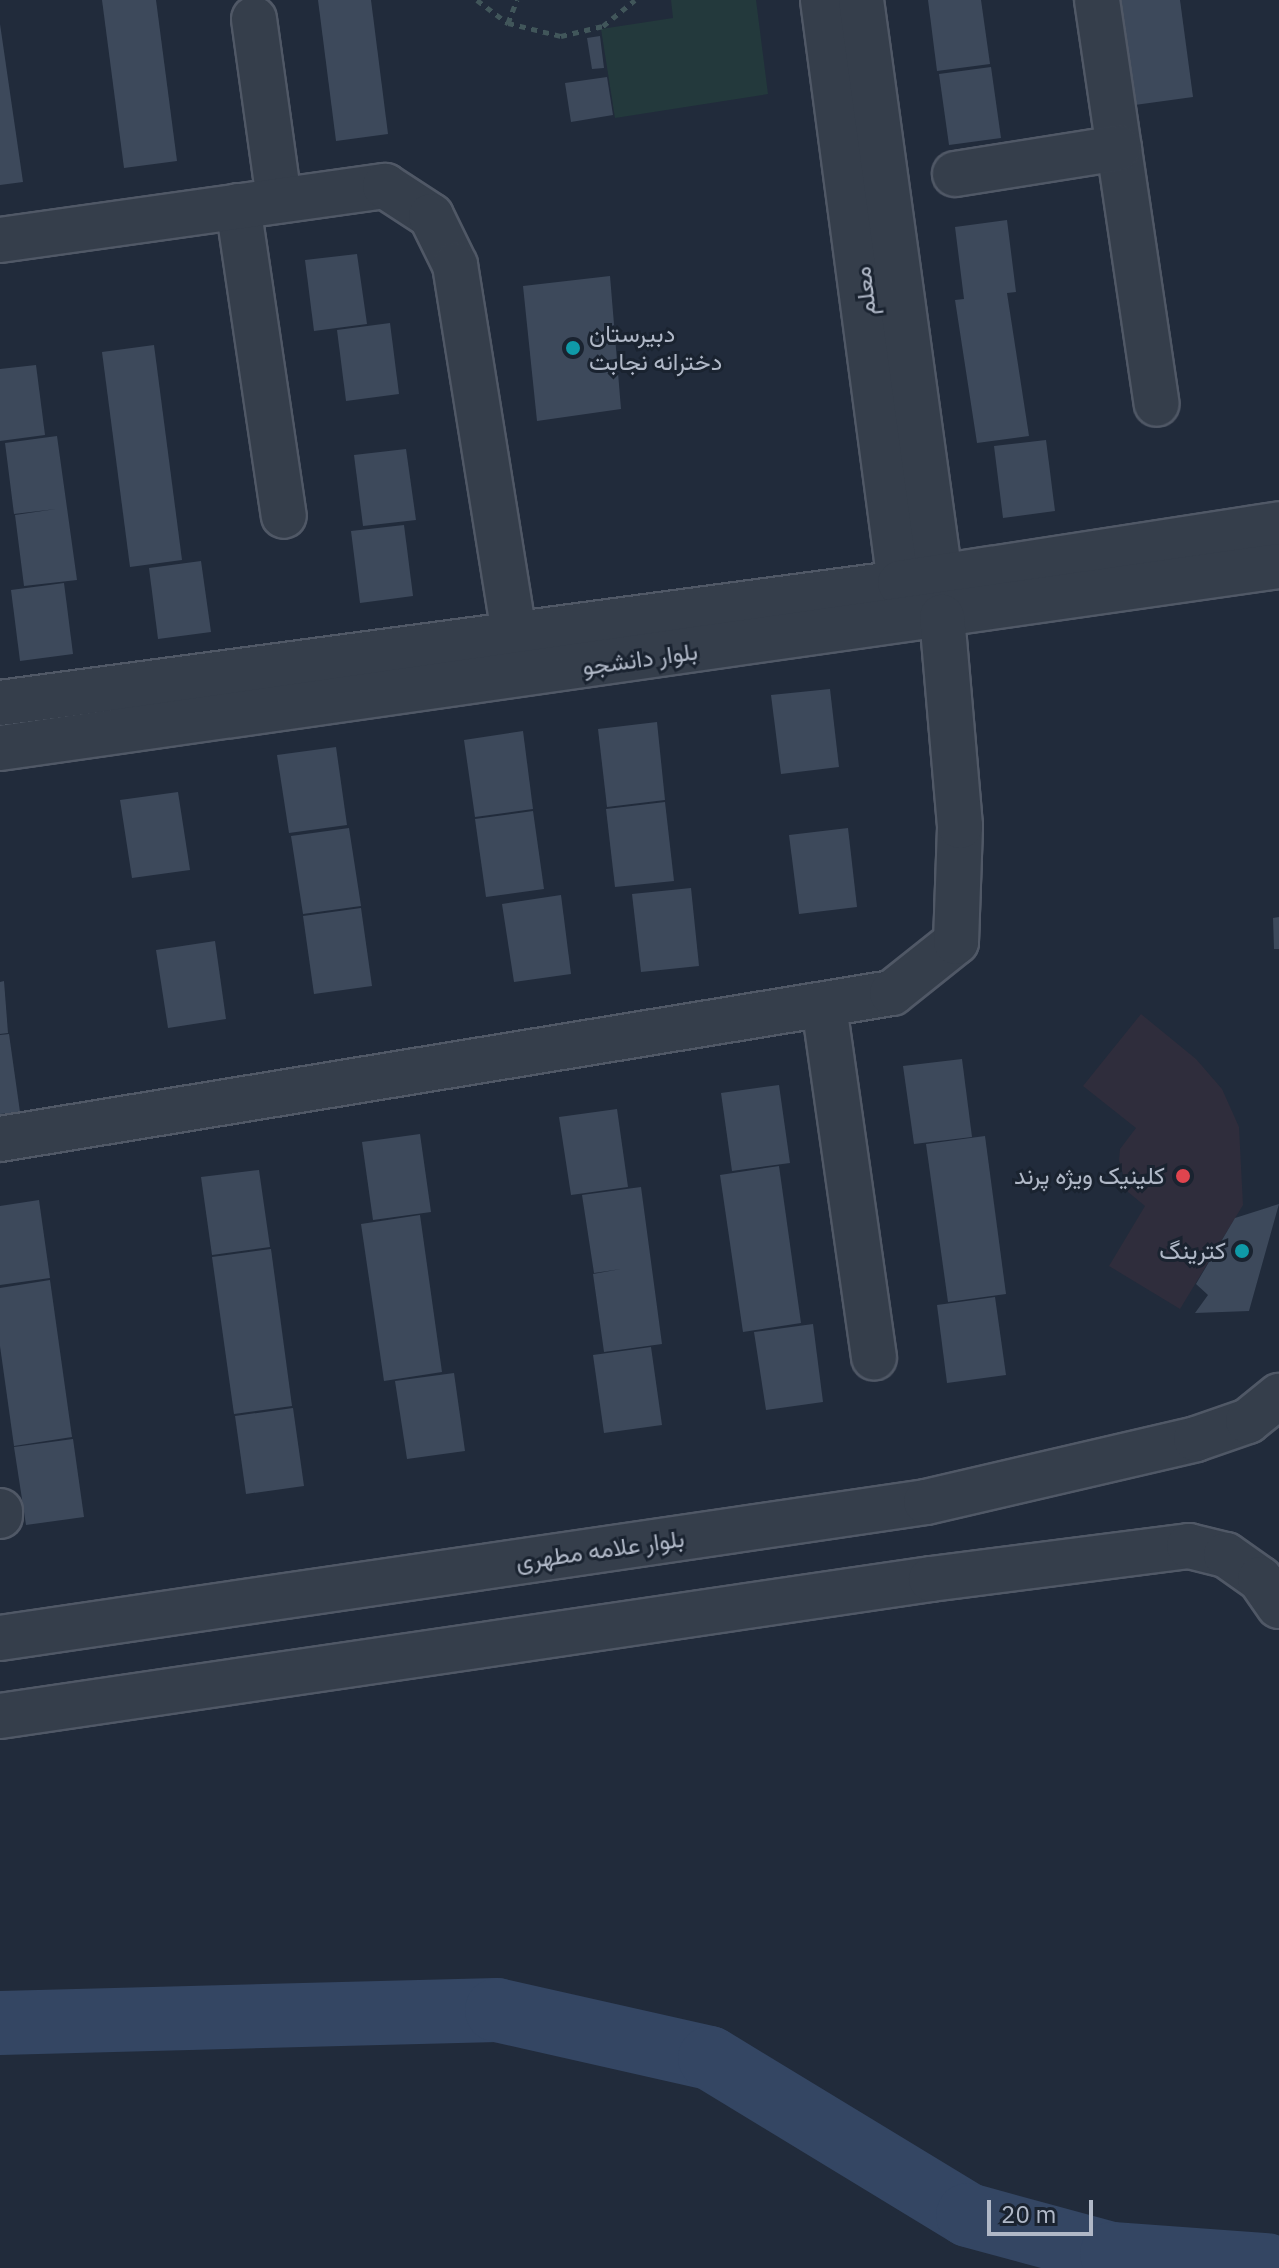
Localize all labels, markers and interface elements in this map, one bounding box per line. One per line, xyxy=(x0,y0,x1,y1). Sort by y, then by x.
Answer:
street label: معلم xyxy=(848,265,882,317)
place label: دبیرستان دخترانه نجابت xyxy=(589,320,722,376)
marker: دبیرستان دخترانه نجابت xyxy=(564,339,582,357)
street label: بلوار دانشجو xyxy=(581,637,699,681)
place label: کلینیک ویژه پرند xyxy=(1014,1162,1165,1190)
marker: کلینیک ویژه پرند xyxy=(1172,1165,1194,1187)
place label: کترینگ xyxy=(1159,1237,1226,1265)
marker: کترینگ xyxy=(1233,1242,1251,1260)
street label: بلوار علامه مطهری xyxy=(514,1524,686,1576)
scale bar xyxy=(991,2184,1097,2234)
text: 20 m xyxy=(1001,2198,1056,2230)

